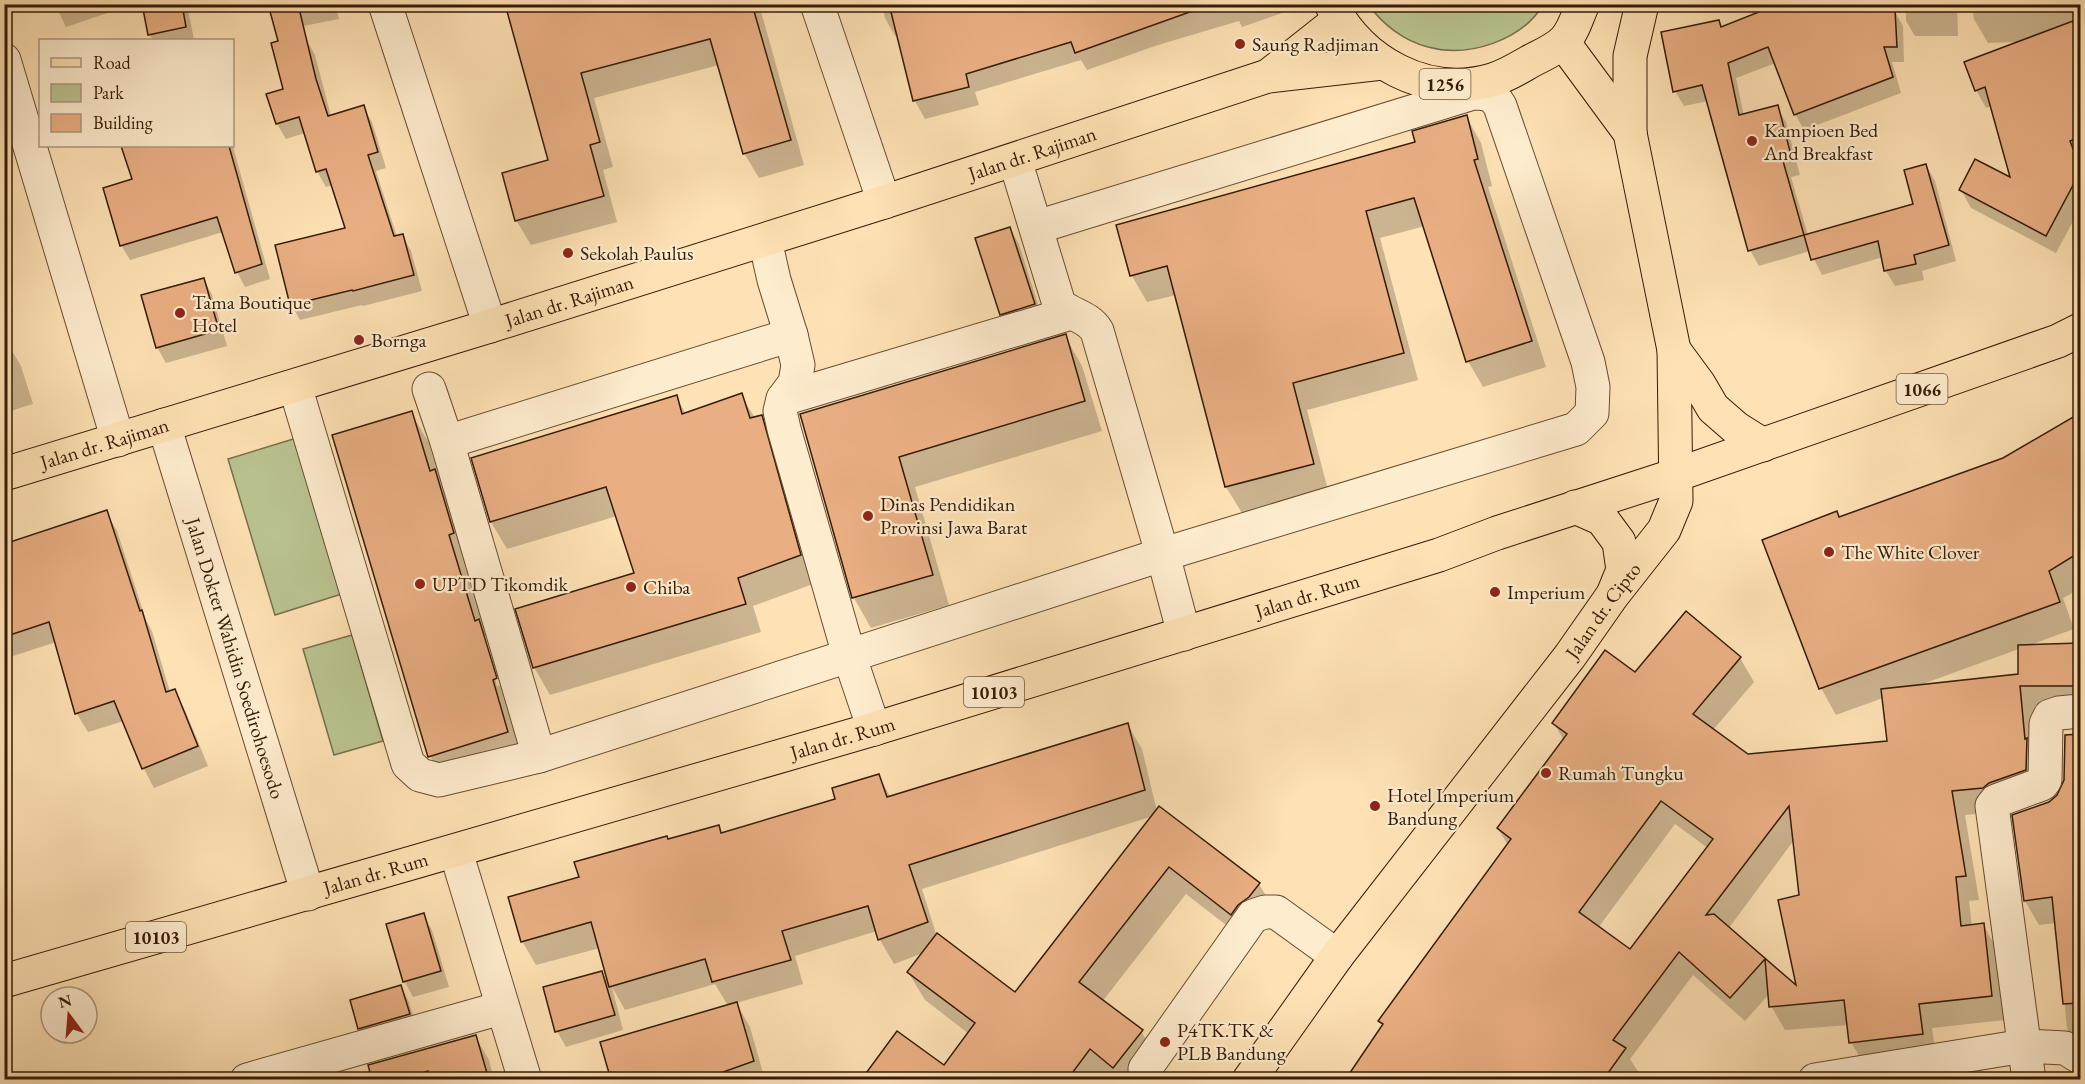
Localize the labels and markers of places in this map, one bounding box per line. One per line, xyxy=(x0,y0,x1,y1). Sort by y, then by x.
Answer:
place label: Saung Radjiman xyxy=(1252,31,1379,57)
marker: Saung Radjiman xyxy=(1233,37,1247,51)
place label: Kampioen Bed And Breakfast xyxy=(1763,117,1879,166)
marker: Kampioen Bed And Breakfast xyxy=(1745,134,1759,148)
place label: Sekolah Paulus xyxy=(580,240,694,266)
marker: Sekolah Paulus xyxy=(561,246,575,260)
place label: Tama Boutique Hotel xyxy=(192,289,311,338)
marker: Tama Boutique Hotel xyxy=(173,306,187,320)
place label: Bornga xyxy=(371,327,427,353)
marker: Bornga xyxy=(352,333,366,347)
place label: Dinas Pendidikan Provinsi Jawa Barat xyxy=(880,491,1028,540)
marker: Dinas Pendidikan Provinsi Jawa Barat xyxy=(861,509,875,523)
place label: The White Clover xyxy=(1841,539,1980,565)
marker: The White Clover xyxy=(1822,545,1836,559)
place label: UPTD Tikomdik xyxy=(432,571,568,597)
place label: Chiba xyxy=(643,574,690,600)
marker: UPTD Tikomdik xyxy=(413,577,427,591)
place label: Imperium xyxy=(1507,579,1586,605)
marker: Chiba xyxy=(624,580,638,594)
marker: Imperium xyxy=(1488,585,1502,599)
place label: Rumah Tungku xyxy=(1558,760,1684,786)
marker: Rumah Tungku xyxy=(1539,766,1553,780)
place label: Hotel Imperium Bandung xyxy=(1387,782,1515,831)
marker: Hotel Imperium Bandung xyxy=(1368,799,1382,813)
place label: P4TK.TK & PLB Bandung xyxy=(1177,1017,1286,1066)
marker: P4TK.TK & PLB Bandung xyxy=(1158,1035,1172,1049)

